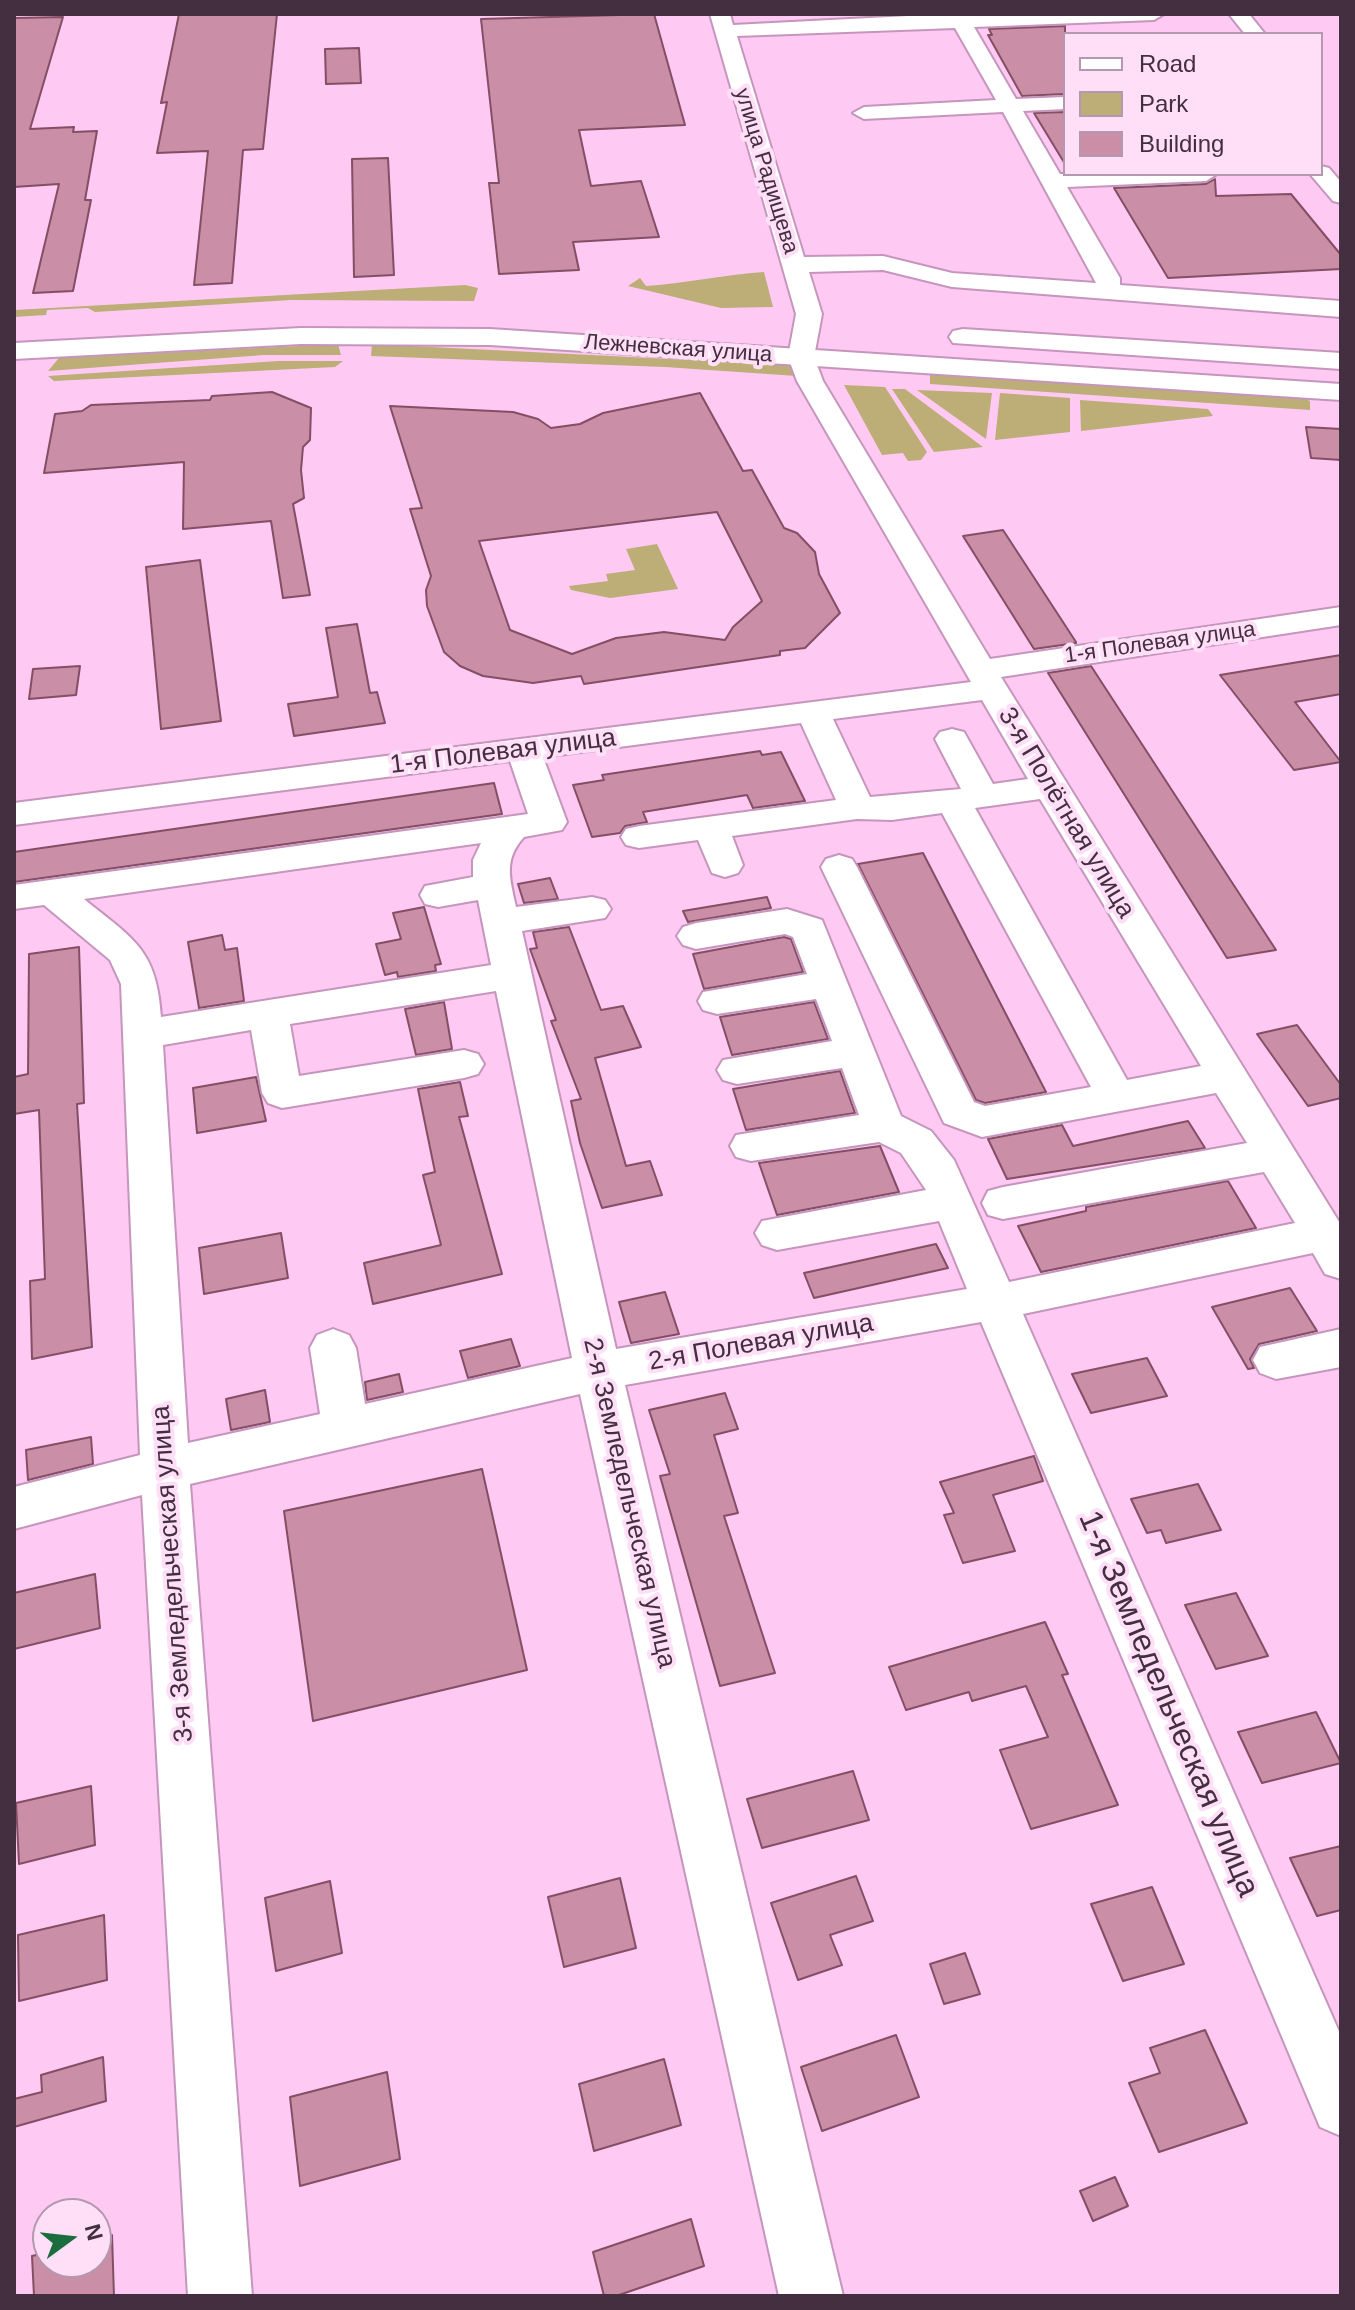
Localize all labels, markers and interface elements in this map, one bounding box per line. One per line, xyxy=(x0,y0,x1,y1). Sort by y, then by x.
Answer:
legend xyxy=(1063,32,1323,176)
text: Road xyxy=(1139,50,1196,77)
street label: улица Радищева xyxy=(728,85,804,257)
text: Park xyxy=(1139,90,1188,117)
text: Building xyxy=(1139,130,1224,157)
street label: Лежневская улица xyxy=(583,329,773,369)
street label: 1-я Полевая улица xyxy=(1063,617,1257,669)
street label: 3-я Полётная улица xyxy=(991,702,1141,924)
street label: 1-я Полевая улица xyxy=(388,723,618,781)
street label: 2-я Полевая улица xyxy=(646,1308,876,1378)
street label: 2-я Земледельческая улица xyxy=(576,1335,682,1671)
street label: 3-я Земледельческая улица xyxy=(146,1405,200,1743)
street label: 1-я Земледельческая улица xyxy=(1069,1505,1267,1903)
north arrow xyxy=(32,2198,112,2278)
text: N xyxy=(80,2221,108,2243)

